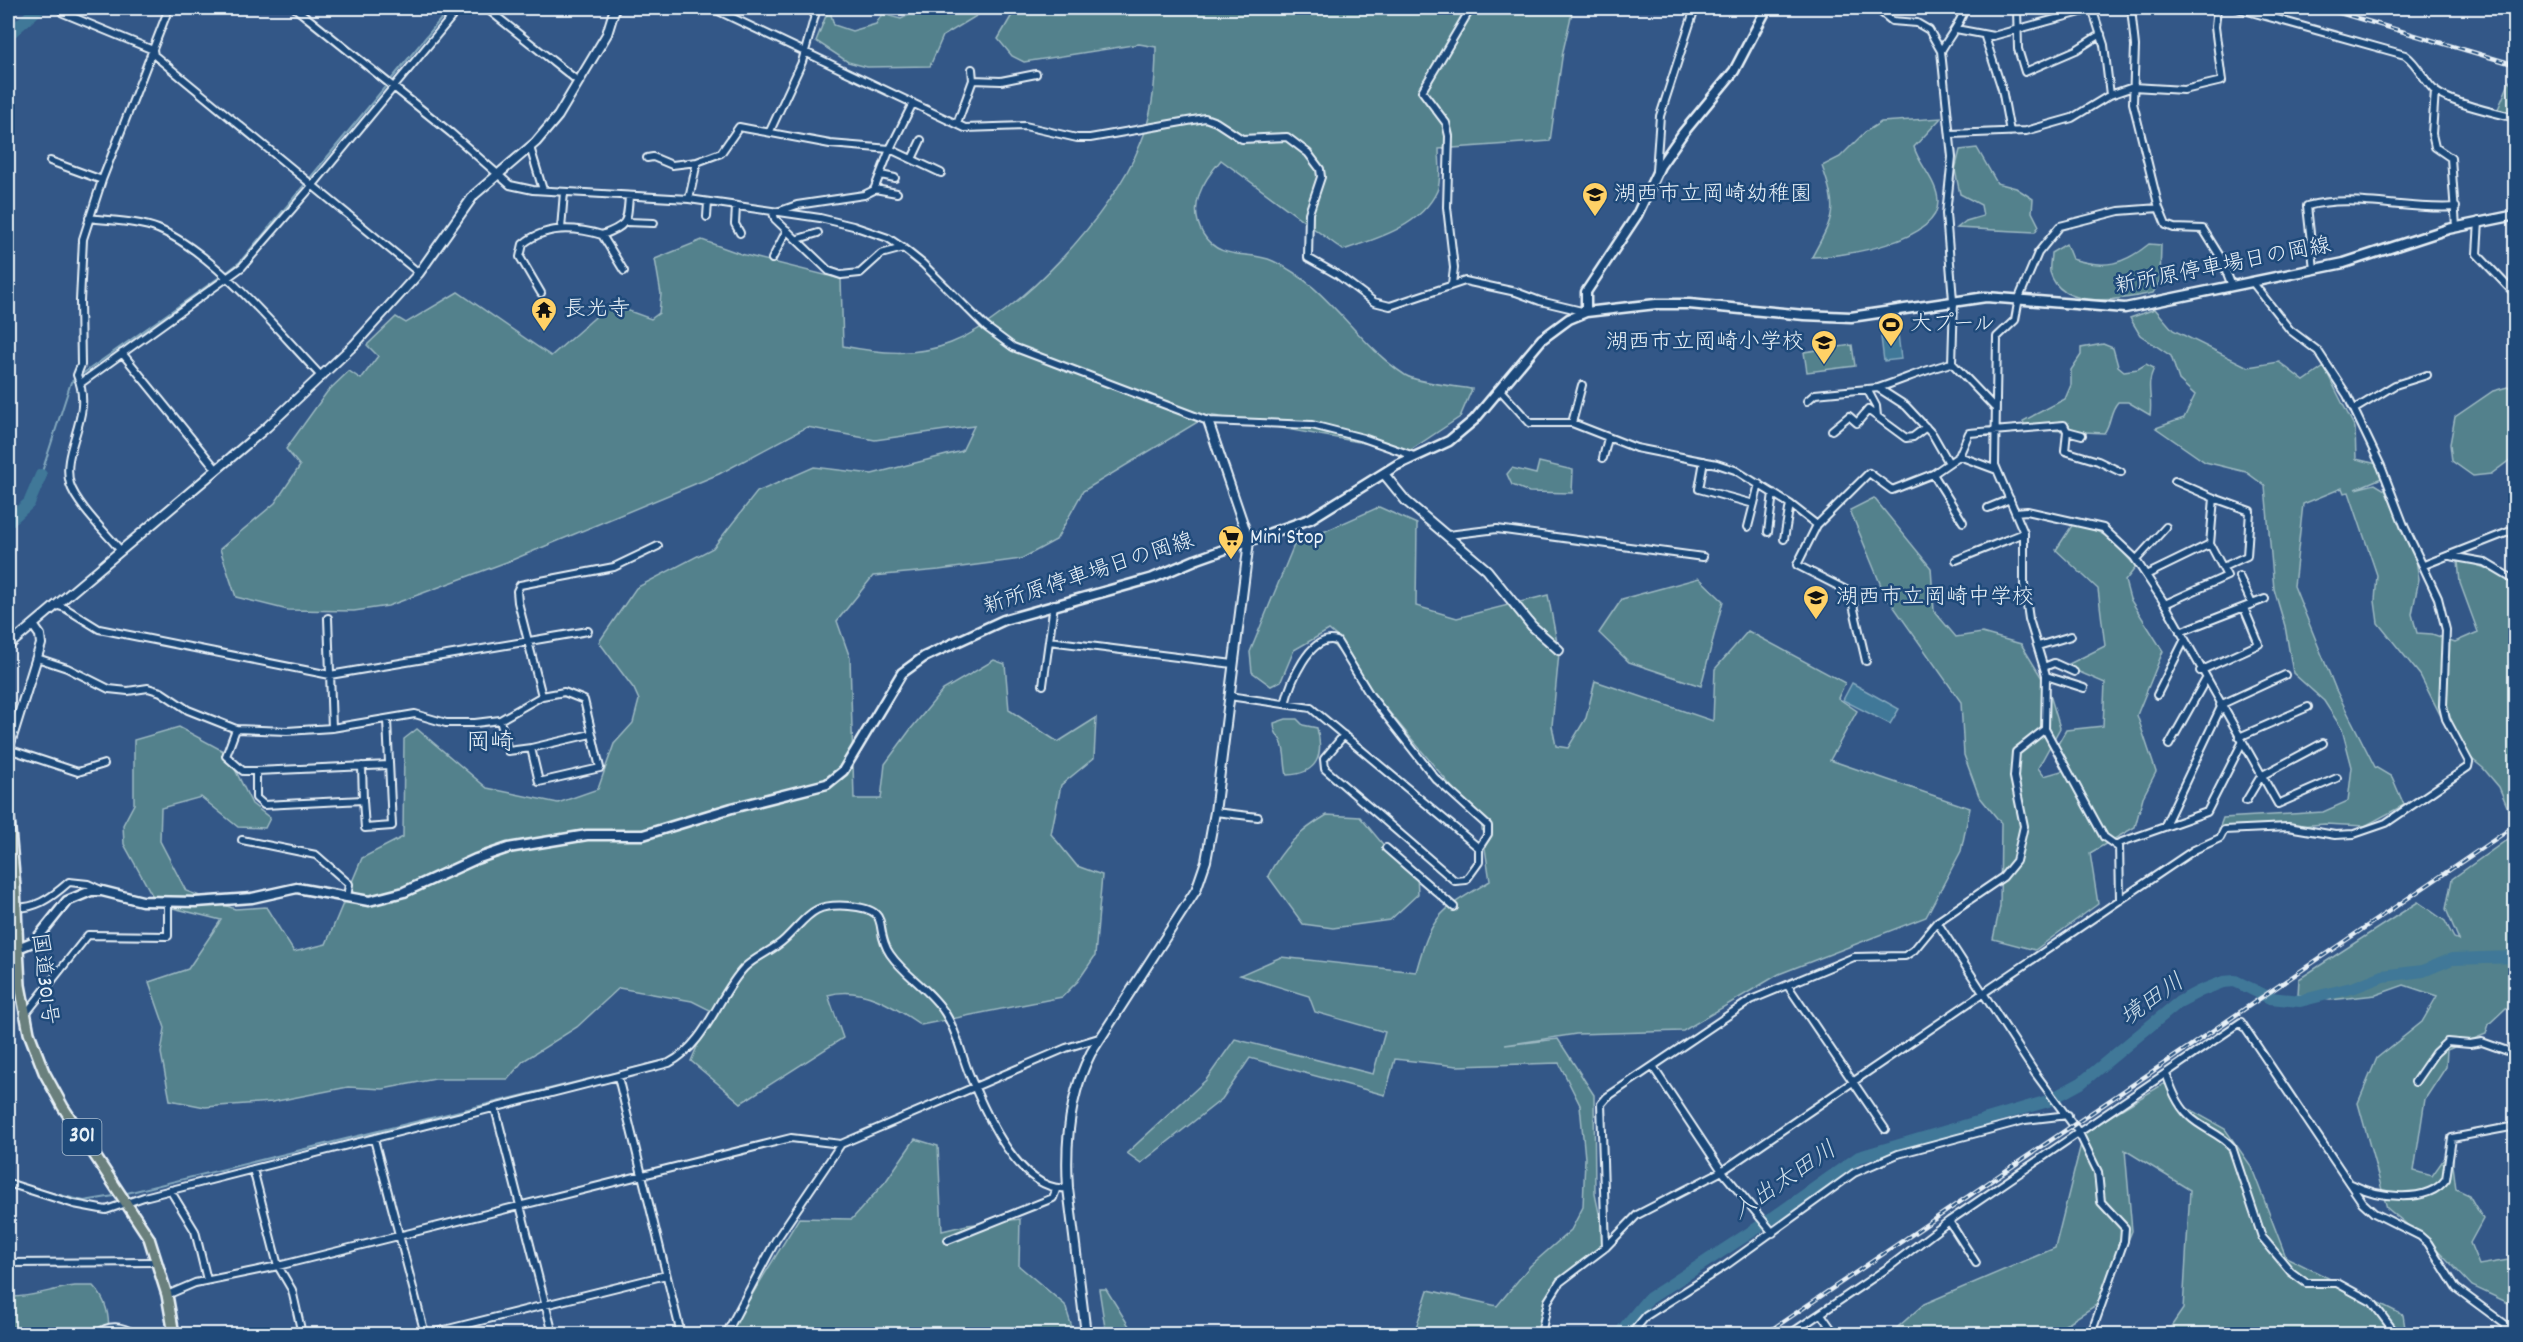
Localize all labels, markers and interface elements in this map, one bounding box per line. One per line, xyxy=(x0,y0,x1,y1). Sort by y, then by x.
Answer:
school or university icon: 湖西市立岡崎幼稚園 xyxy=(1580,180,1610,218)
place label: 湖西市立岡崎幼稚園 xyxy=(1614,180,1812,211)
street label: 新所原停車場日の岡線 xyxy=(2112,231,2334,303)
temple icon: 長光寺 xyxy=(529,295,559,333)
place label: 長光寺 xyxy=(564,295,630,326)
sports icon: 大プール xyxy=(1876,310,1906,348)
place label: 大プール xyxy=(1910,310,1995,341)
place label: 湖西市立岡崎小学校 xyxy=(1606,328,1804,359)
school or university icon: 湖西市立岡崎小学校 xyxy=(1809,328,1839,366)
supermarket icon: Mini Stop xyxy=(1216,523,1246,561)
place label: Mini Stop xyxy=(1250,523,1324,554)
street label: 新所原停車場日の岡線 xyxy=(980,526,1198,624)
school or university icon: 湖西市立岡崎中学校 xyxy=(1801,583,1831,621)
place label: 湖西市立岡崎中学校 xyxy=(1836,583,2034,614)
district label: 岡崎 xyxy=(466,727,514,761)
street label: 国道301号 xyxy=(22,931,64,1027)
water label: 境田川 xyxy=(2114,966,2192,1036)
road number: 301 xyxy=(62,1119,101,1155)
water label: 入出太田川 xyxy=(1726,1134,1844,1230)

